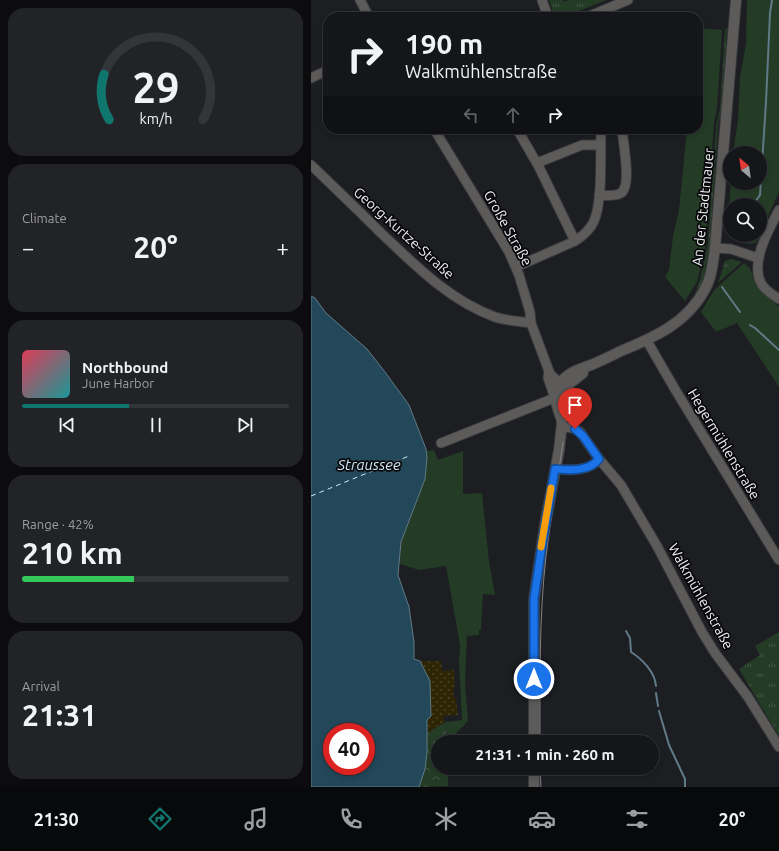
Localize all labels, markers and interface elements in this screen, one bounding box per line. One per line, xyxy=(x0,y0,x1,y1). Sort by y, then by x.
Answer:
icon: right xyxy=(339,28,391,80)
text: 190 m xyxy=(405,28,483,59)
text: Walkmühlenstraße xyxy=(405,61,557,81)
text: 29 xyxy=(132,64,179,111)
icon: left xyxy=(460,104,482,126)
icon: ahead xyxy=(502,104,524,126)
icon: right xyxy=(544,104,566,126)
text: km/h xyxy=(139,110,172,126)
street label: An der Stadtmauer xyxy=(689,146,717,267)
north arrow xyxy=(723,146,767,190)
map controls xyxy=(723,146,767,242)
street label: Georg-Kurtze-Straße xyxy=(351,184,457,282)
street label: Große Straße xyxy=(481,188,535,268)
button: search xyxy=(723,198,767,242)
text: Climate xyxy=(22,211,67,225)
text: 20° xyxy=(133,230,178,264)
text: − xyxy=(22,235,34,260)
text: + xyxy=(277,235,289,260)
text: Northbound xyxy=(82,359,168,376)
text: June Harbor xyxy=(82,376,154,390)
street label: Hegermühlenstraße xyxy=(685,386,763,502)
pin xyxy=(558,388,592,429)
icon: arrive xyxy=(564,394,586,416)
icon: previous xyxy=(56,414,78,436)
icon: pause xyxy=(145,414,167,436)
icon: next xyxy=(234,414,256,436)
water label: Straussee xyxy=(337,456,401,473)
text: Range · 42% xyxy=(22,517,94,531)
text: 210 km xyxy=(22,536,123,570)
street label: Walkmühlenstraße xyxy=(665,540,737,652)
position arrow xyxy=(513,658,555,700)
text: Arrival xyxy=(22,679,60,693)
text: 21:31 xyxy=(22,698,97,732)
speed limit sign: 40 xyxy=(323,723,375,775)
text: 21:31 · 1 min · 260 m xyxy=(476,746,614,763)
icon: directions xyxy=(146,805,174,833)
icon: music xyxy=(242,805,270,833)
icon: phone xyxy=(337,805,365,833)
icon: climate xyxy=(432,805,460,833)
icon: car xyxy=(528,805,556,833)
icon: filters xyxy=(623,805,651,833)
text: 21:30 xyxy=(34,809,79,829)
text: 20° xyxy=(719,809,745,829)

